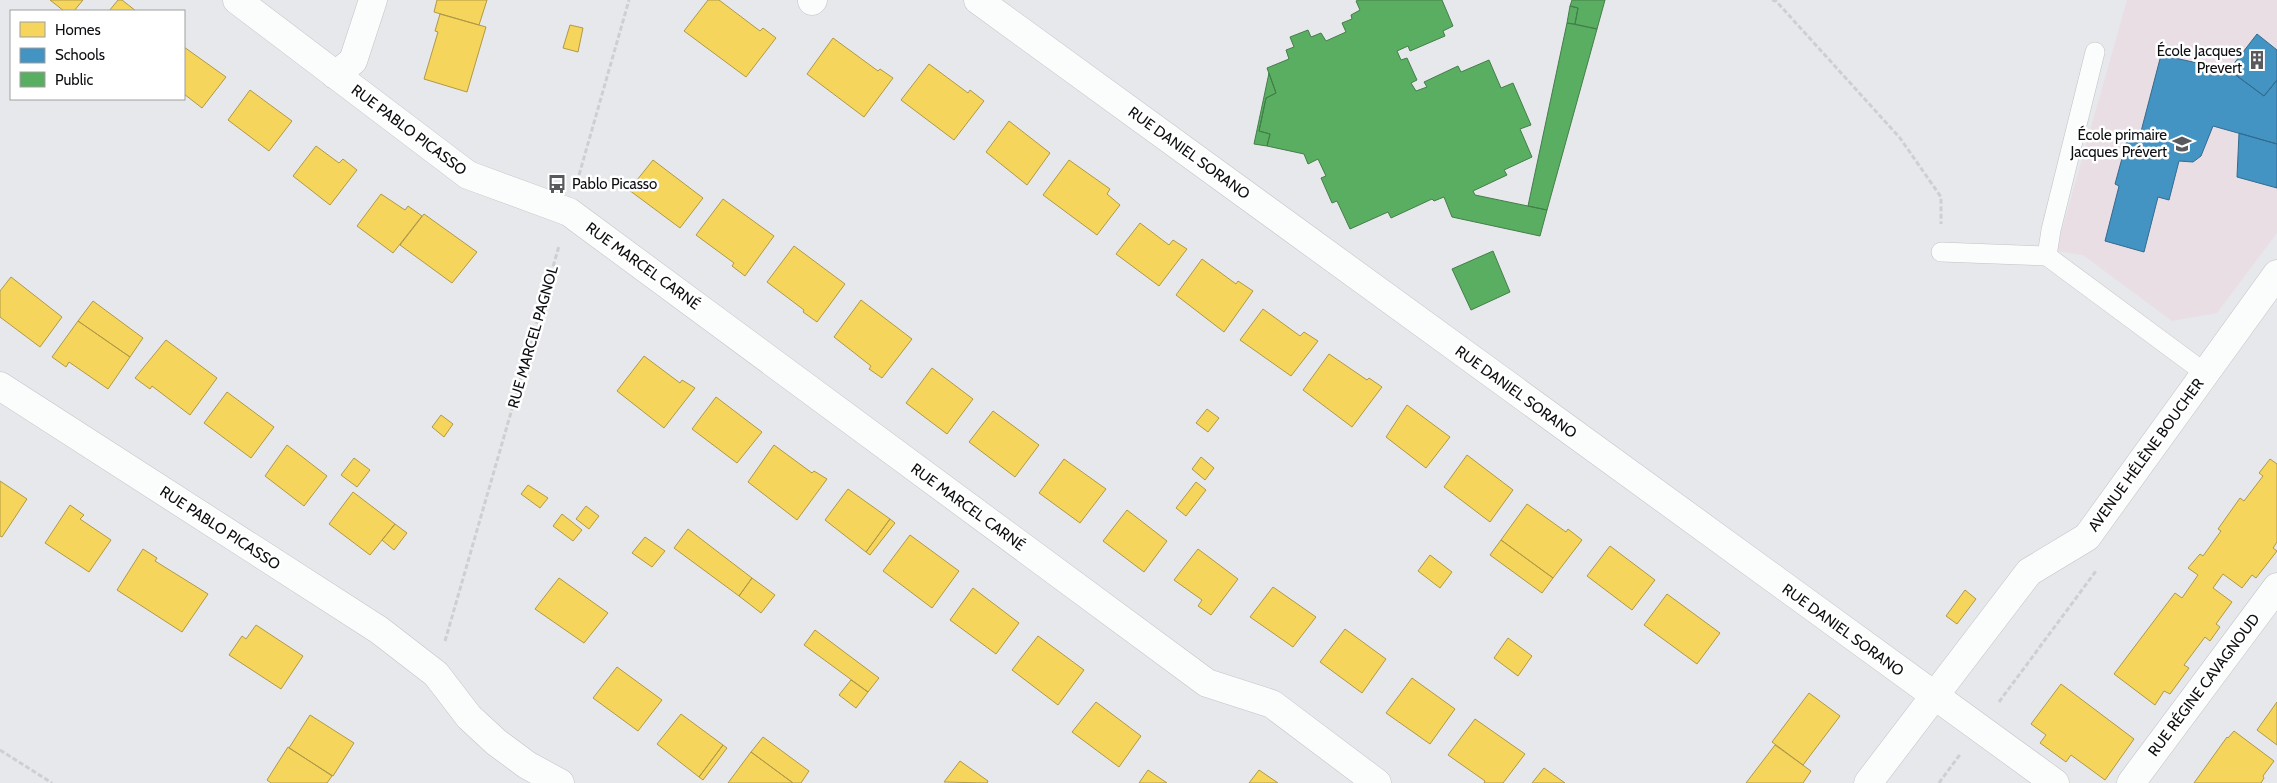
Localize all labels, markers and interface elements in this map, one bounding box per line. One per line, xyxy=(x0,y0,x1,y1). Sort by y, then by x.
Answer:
legend xyxy=(10,10,185,100)
text: Homes xyxy=(55,21,101,39)
place label: École Jacques Prevert xyxy=(2157,41,2242,77)
text: Schools xyxy=(55,46,105,64)
building icon: École Jacques Prevert xyxy=(2246,49,2268,71)
text: Public xyxy=(55,71,93,89)
street label: RUE PABLO PICASSO xyxy=(348,81,470,179)
street label: RUE DANIEL SORANO xyxy=(1125,103,1253,203)
place label: École primaire Jacques Prévert xyxy=(2070,125,2167,161)
school or university icon: École primaire Jacques Prévert xyxy=(2171,133,2193,155)
bus stop icon: Pablo Picasso xyxy=(546,173,568,195)
place label: Pablo Picasso xyxy=(572,175,657,193)
street label: RUE MARCEL CARNÉ xyxy=(582,218,704,314)
street label: RUE MARCEL PAGNOL xyxy=(504,263,562,410)
street label: RUE DANIEL SORANO xyxy=(1452,342,1580,442)
street label: AVENUE HÉLÈNE BOUCHER xyxy=(2084,374,2208,535)
street label: RUE MARCEL CARNÉ xyxy=(907,459,1029,555)
street label: RUE PABLO PICASSO xyxy=(156,482,284,574)
street label: RUE DANIEL SORANO xyxy=(1779,580,1907,680)
street label: RUE RÉGINE CAVAGNOUD xyxy=(2144,609,2264,760)

